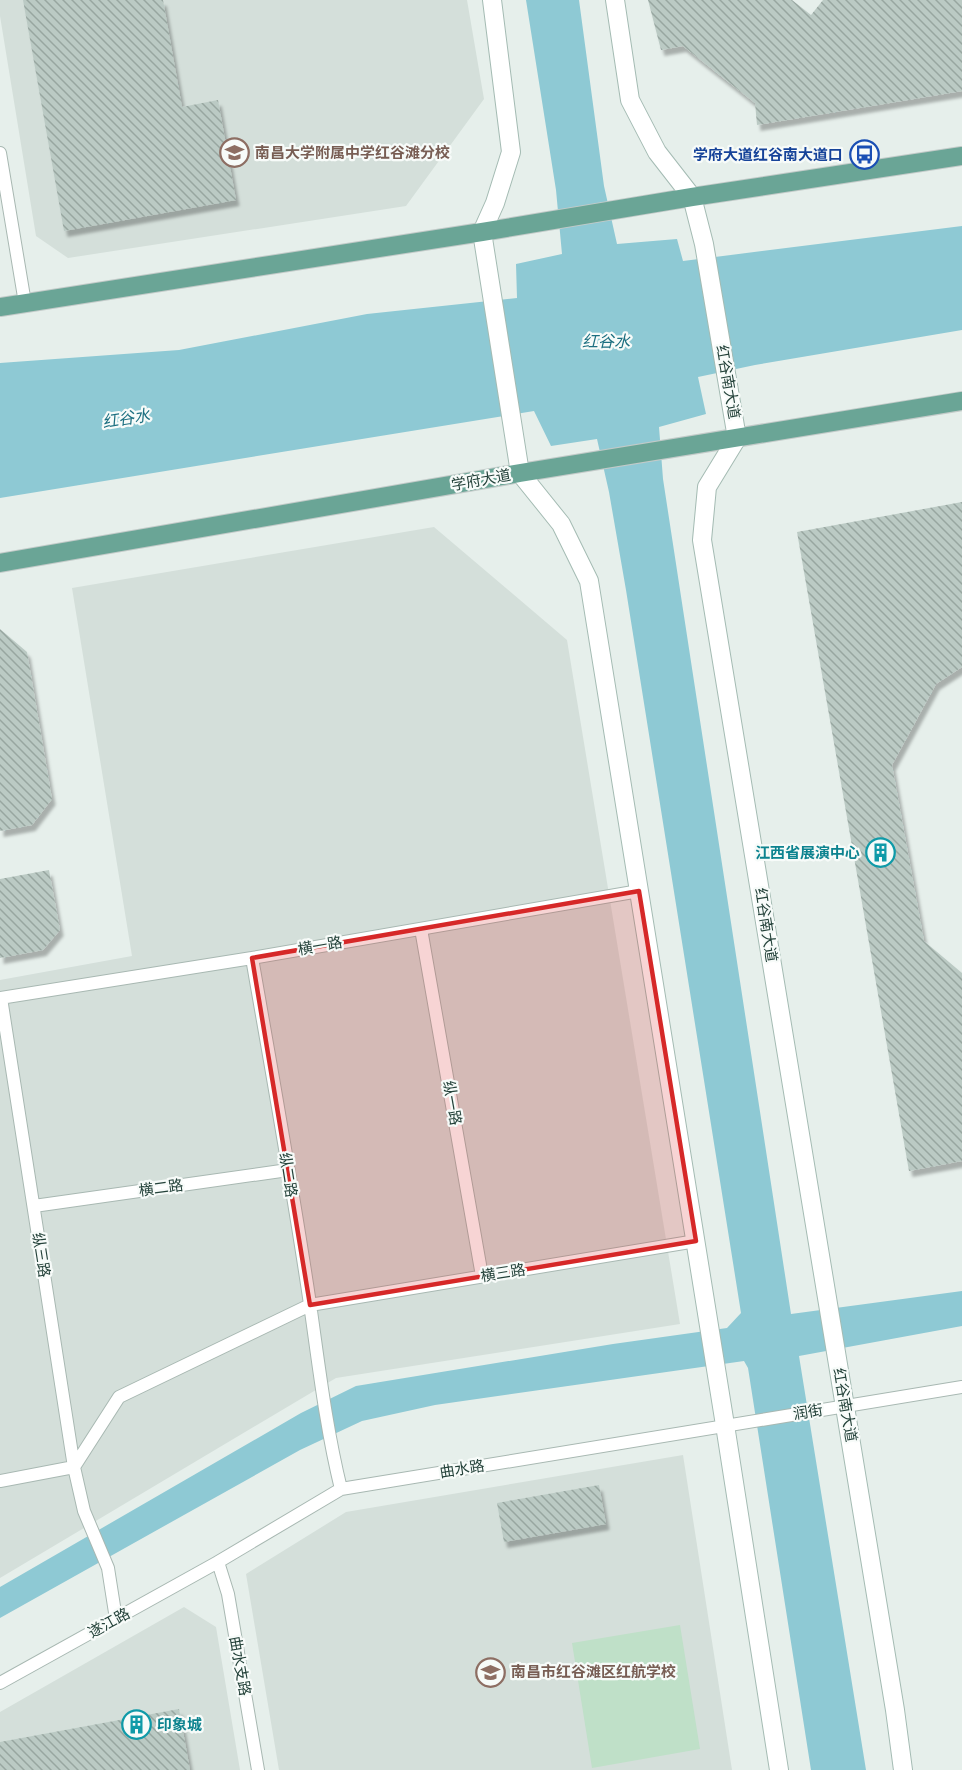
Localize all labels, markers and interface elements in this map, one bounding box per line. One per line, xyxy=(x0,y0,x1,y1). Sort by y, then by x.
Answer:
school or university icon: 南昌大学附属中学红谷滩分校 xyxy=(218,137,250,169)
bus stop icon: 学府大道红谷南大道口 xyxy=(848,139,880,171)
place label: 南昌大学附属中学红谷滩分校 xyxy=(255,143,450,161)
place label: 学府大道红谷南大道口 xyxy=(693,145,843,163)
water label: 红谷水 xyxy=(582,331,631,350)
street label: 红谷南大道 xyxy=(714,343,744,420)
water label: 红谷水 xyxy=(101,404,152,431)
street label: 学府大道 xyxy=(450,465,512,493)
building icon: 江西省展演中心 xyxy=(865,837,897,869)
place label: 江西省展演中心 xyxy=(755,843,860,861)
street label: 红谷南大道 xyxy=(752,886,782,963)
street label: 横一路 xyxy=(296,932,344,958)
street label: 纵一路 xyxy=(440,1079,466,1127)
street label: 纵二路 xyxy=(277,1151,301,1198)
street label: 横二路 xyxy=(137,1175,184,1199)
street label: 纵三路 xyxy=(30,1231,54,1278)
street label: 横三路 xyxy=(479,1260,526,1284)
street label: 红谷南大道 xyxy=(831,1366,861,1443)
street label: 润街 xyxy=(792,1400,824,1422)
street label: 曲水路 xyxy=(438,1456,485,1480)
street label: 遂江路 xyxy=(84,1603,133,1641)
street label: 曲水支路 xyxy=(227,1635,255,1697)
school or university icon: 南昌市红谷滩区红航学校 xyxy=(474,1656,506,1688)
place label: 南昌市红谷滩区红航学校 xyxy=(511,1662,676,1680)
building icon: 印象城 xyxy=(120,1709,152,1741)
place label: 印象城 xyxy=(157,1715,202,1733)

